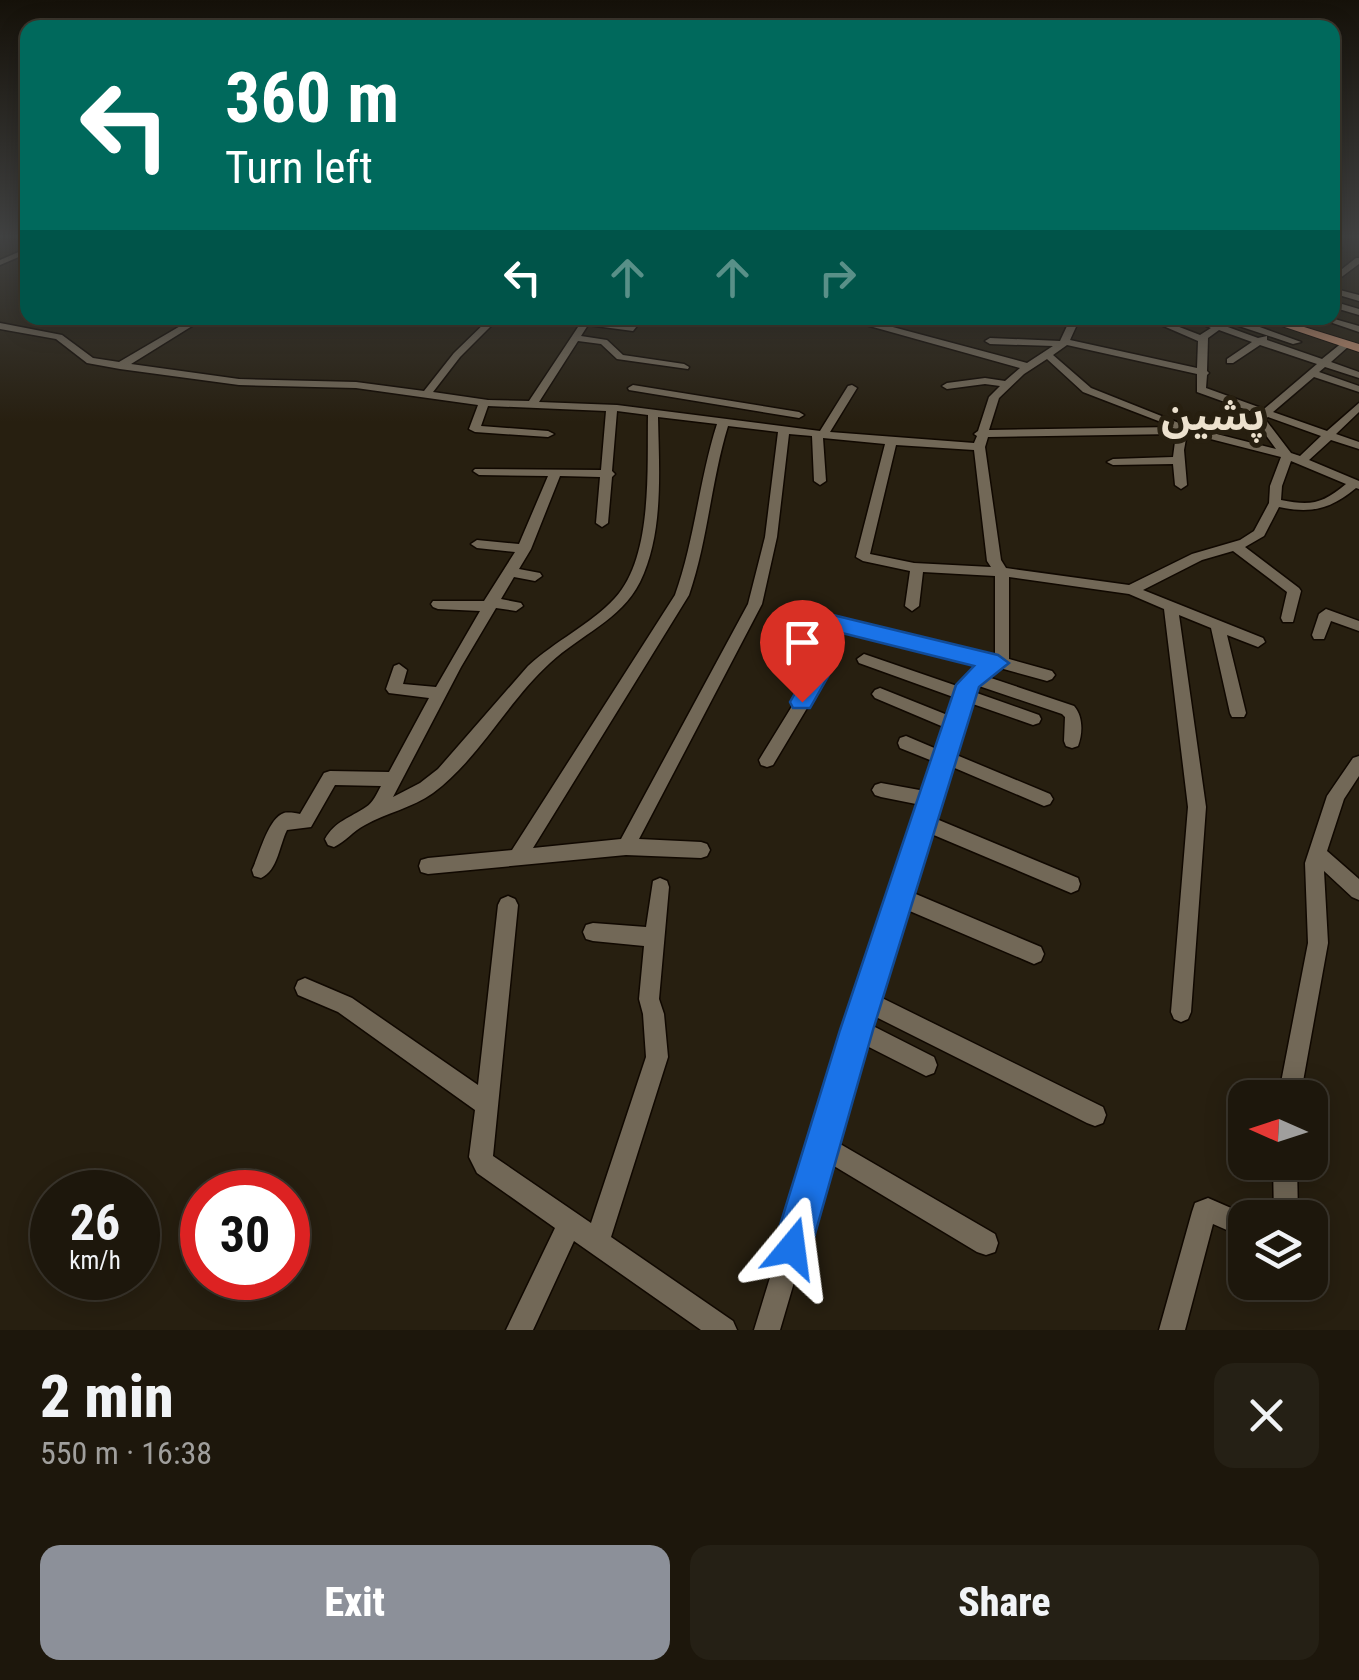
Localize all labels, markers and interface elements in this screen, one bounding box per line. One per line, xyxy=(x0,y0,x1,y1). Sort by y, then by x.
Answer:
text: 360 m xyxy=(225,57,399,139)
icon: left xyxy=(60,60,190,190)
text: Turn left xyxy=(225,141,373,194)
icon: left xyxy=(495,250,550,305)
icon: ahead xyxy=(600,250,655,305)
icon: ahead xyxy=(705,250,760,305)
icon: right xyxy=(810,250,865,305)
district label: پشین xyxy=(1161,393,1265,443)
pin xyxy=(760,600,845,703)
icon: arrive xyxy=(775,615,830,670)
north arrow xyxy=(1228,1080,1328,1180)
map controls xyxy=(1228,1080,1328,1300)
speed limit sign: 30 xyxy=(180,1170,310,1300)
text: 26 xyxy=(70,1194,120,1252)
position arrow xyxy=(740,1196,844,1300)
button: layers xyxy=(1228,1200,1328,1300)
text: km/h xyxy=(69,1246,121,1275)
text: 2 min xyxy=(40,1361,174,1432)
button: close xyxy=(1214,1363,1319,1468)
text: 550 m · 16:38 xyxy=(40,1434,212,1472)
button: Exit xyxy=(40,1545,670,1660)
button: Share xyxy=(690,1545,1319,1660)

